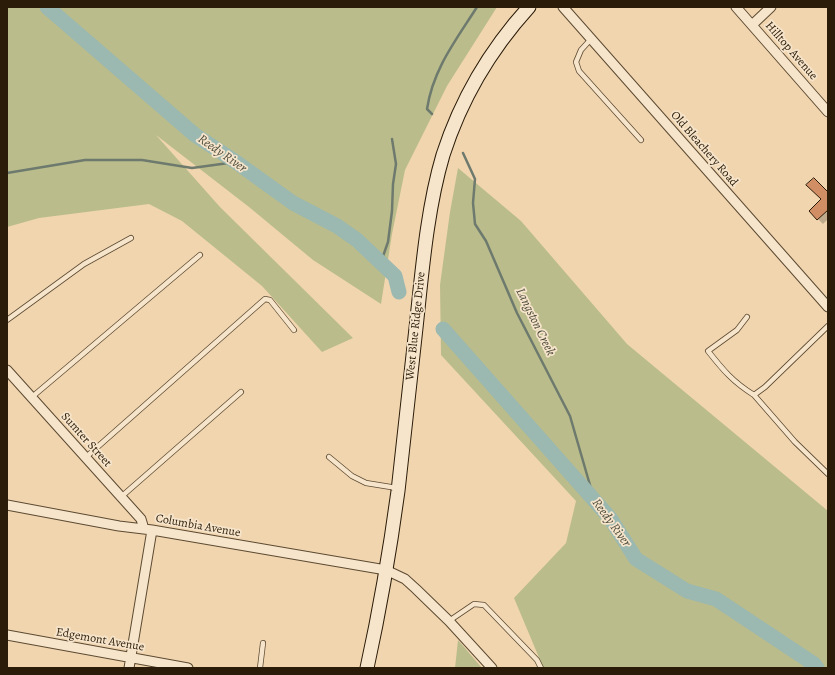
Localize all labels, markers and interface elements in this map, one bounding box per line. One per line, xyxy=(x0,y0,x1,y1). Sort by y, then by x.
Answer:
street label: Hilltop Avenue xyxy=(762,19,820,83)
street label: Old Bleachery Road xyxy=(667,108,741,190)
water label: Reedy River xyxy=(195,132,249,176)
street label: West Blue Ridge Drive xyxy=(403,271,429,381)
water label: Langston Creek xyxy=(512,286,558,358)
street label: Sumter Street xyxy=(58,410,114,470)
water label: Reedy River xyxy=(588,496,634,550)
street label: Columbia Avenue xyxy=(154,511,242,541)
street label: Edgemont Avenue xyxy=(55,625,145,655)

